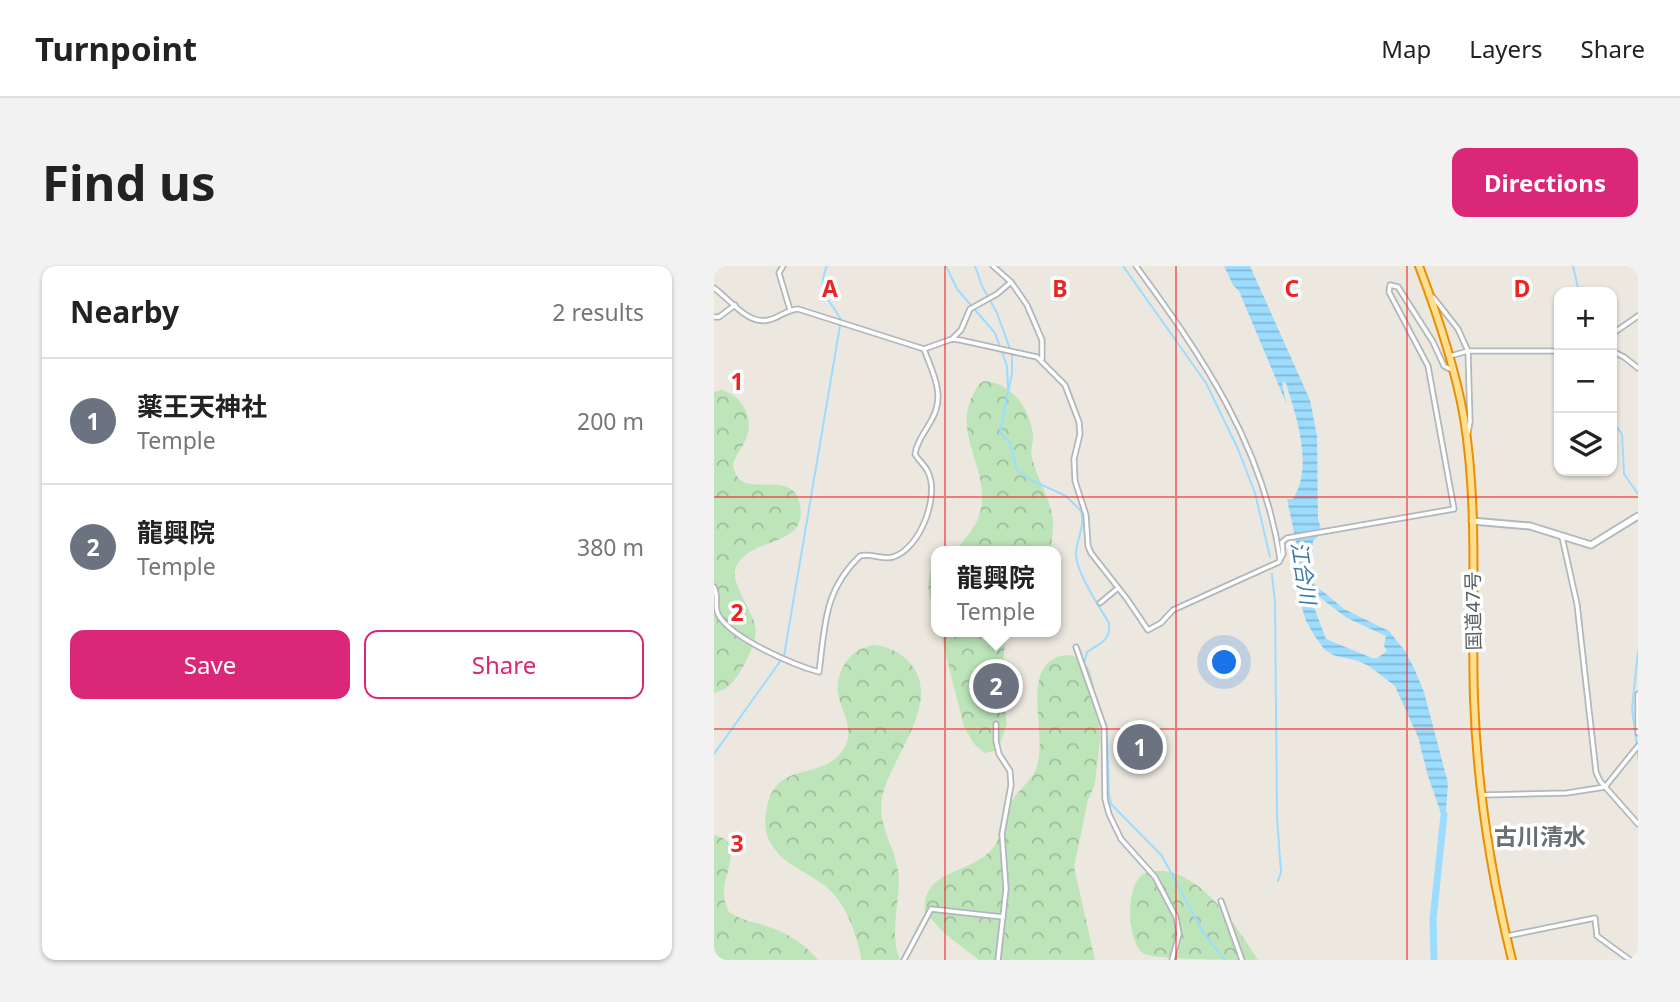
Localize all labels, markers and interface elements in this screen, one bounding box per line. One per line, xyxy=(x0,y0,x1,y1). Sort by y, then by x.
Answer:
text: Turnpoint xyxy=(35,26,197,71)
text: Map xyxy=(1381,32,1431,65)
text: Layers xyxy=(1469,32,1543,65)
text: Share xyxy=(1581,32,1645,65)
button: Directions xyxy=(1452,148,1638,217)
text: Find us xyxy=(42,149,216,215)
text: A xyxy=(822,272,838,304)
text: B xyxy=(1052,272,1068,304)
text: C xyxy=(1285,272,1300,304)
text: D xyxy=(1514,272,1530,304)
map controls xyxy=(1554,287,1617,476)
button: + xyxy=(1554,287,1617,350)
text: Nearby xyxy=(70,291,179,332)
text: 2 results xyxy=(552,296,644,328)
button: − xyxy=(1554,350,1617,413)
text: 1 xyxy=(730,365,744,397)
text: 薬王天神社 xyxy=(137,388,267,424)
text: 1 xyxy=(86,405,100,437)
text: 200 m xyxy=(577,405,644,437)
button: layers xyxy=(1554,413,1617,476)
text: Temple xyxy=(137,424,216,456)
text: 龍興院 xyxy=(137,514,215,550)
text: 2 xyxy=(86,531,100,563)
text: 380 m xyxy=(577,531,644,563)
water label: 江合川 xyxy=(1285,540,1323,608)
popup xyxy=(931,546,1061,637)
text: Temple xyxy=(137,550,216,582)
text: 龍興院 xyxy=(957,559,1035,595)
street label: 国道47号 xyxy=(1459,571,1487,651)
text: Temple xyxy=(957,595,1035,627)
text: 2 xyxy=(730,596,744,628)
button: Save xyxy=(70,630,350,699)
button: Share xyxy=(364,630,644,699)
your location xyxy=(1207,645,1241,679)
pin: 2 xyxy=(973,660,1019,712)
pin: 1 xyxy=(1117,721,1163,773)
district label: 古川清水 xyxy=(1494,820,1586,852)
text: 3 xyxy=(730,827,744,859)

